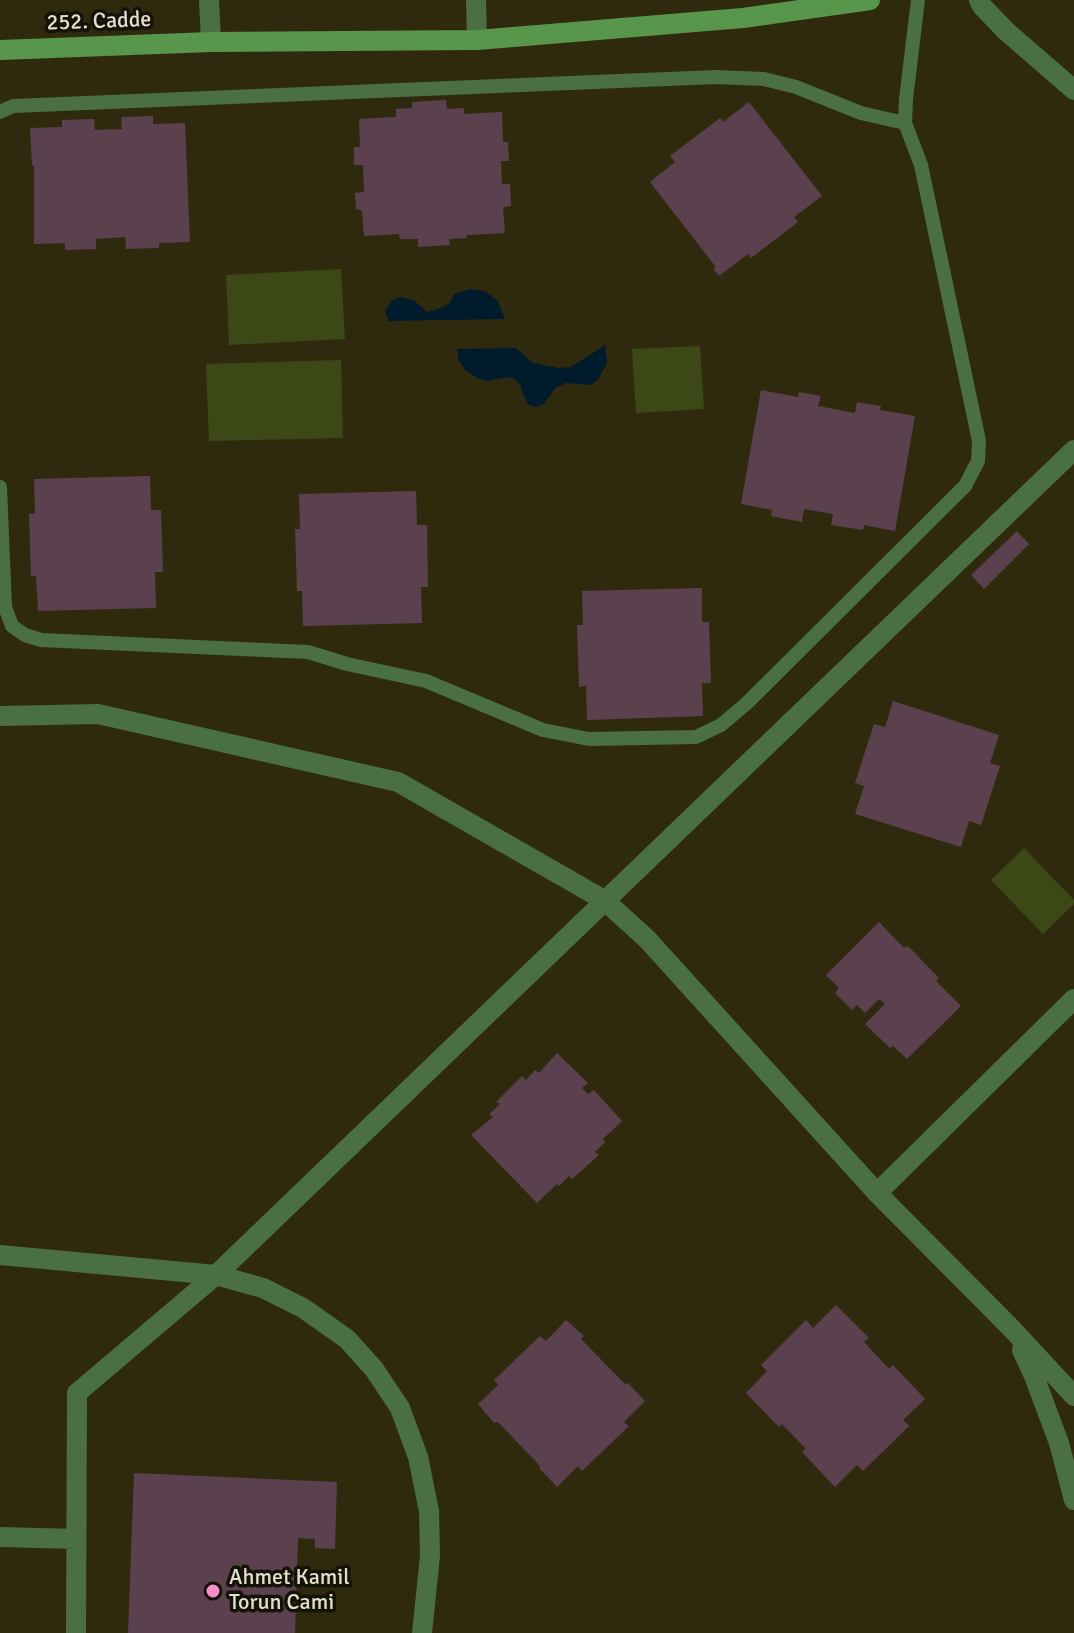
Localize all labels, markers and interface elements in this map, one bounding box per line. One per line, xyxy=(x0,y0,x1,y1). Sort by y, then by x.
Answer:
street label: 252. Cadde xyxy=(46,7,152,37)
place label: Ahmet Kamil Torun Cami xyxy=(229,1565,350,1616)
marker: Ahmet Kamil Torun Cami xyxy=(204,1582,222,1600)

